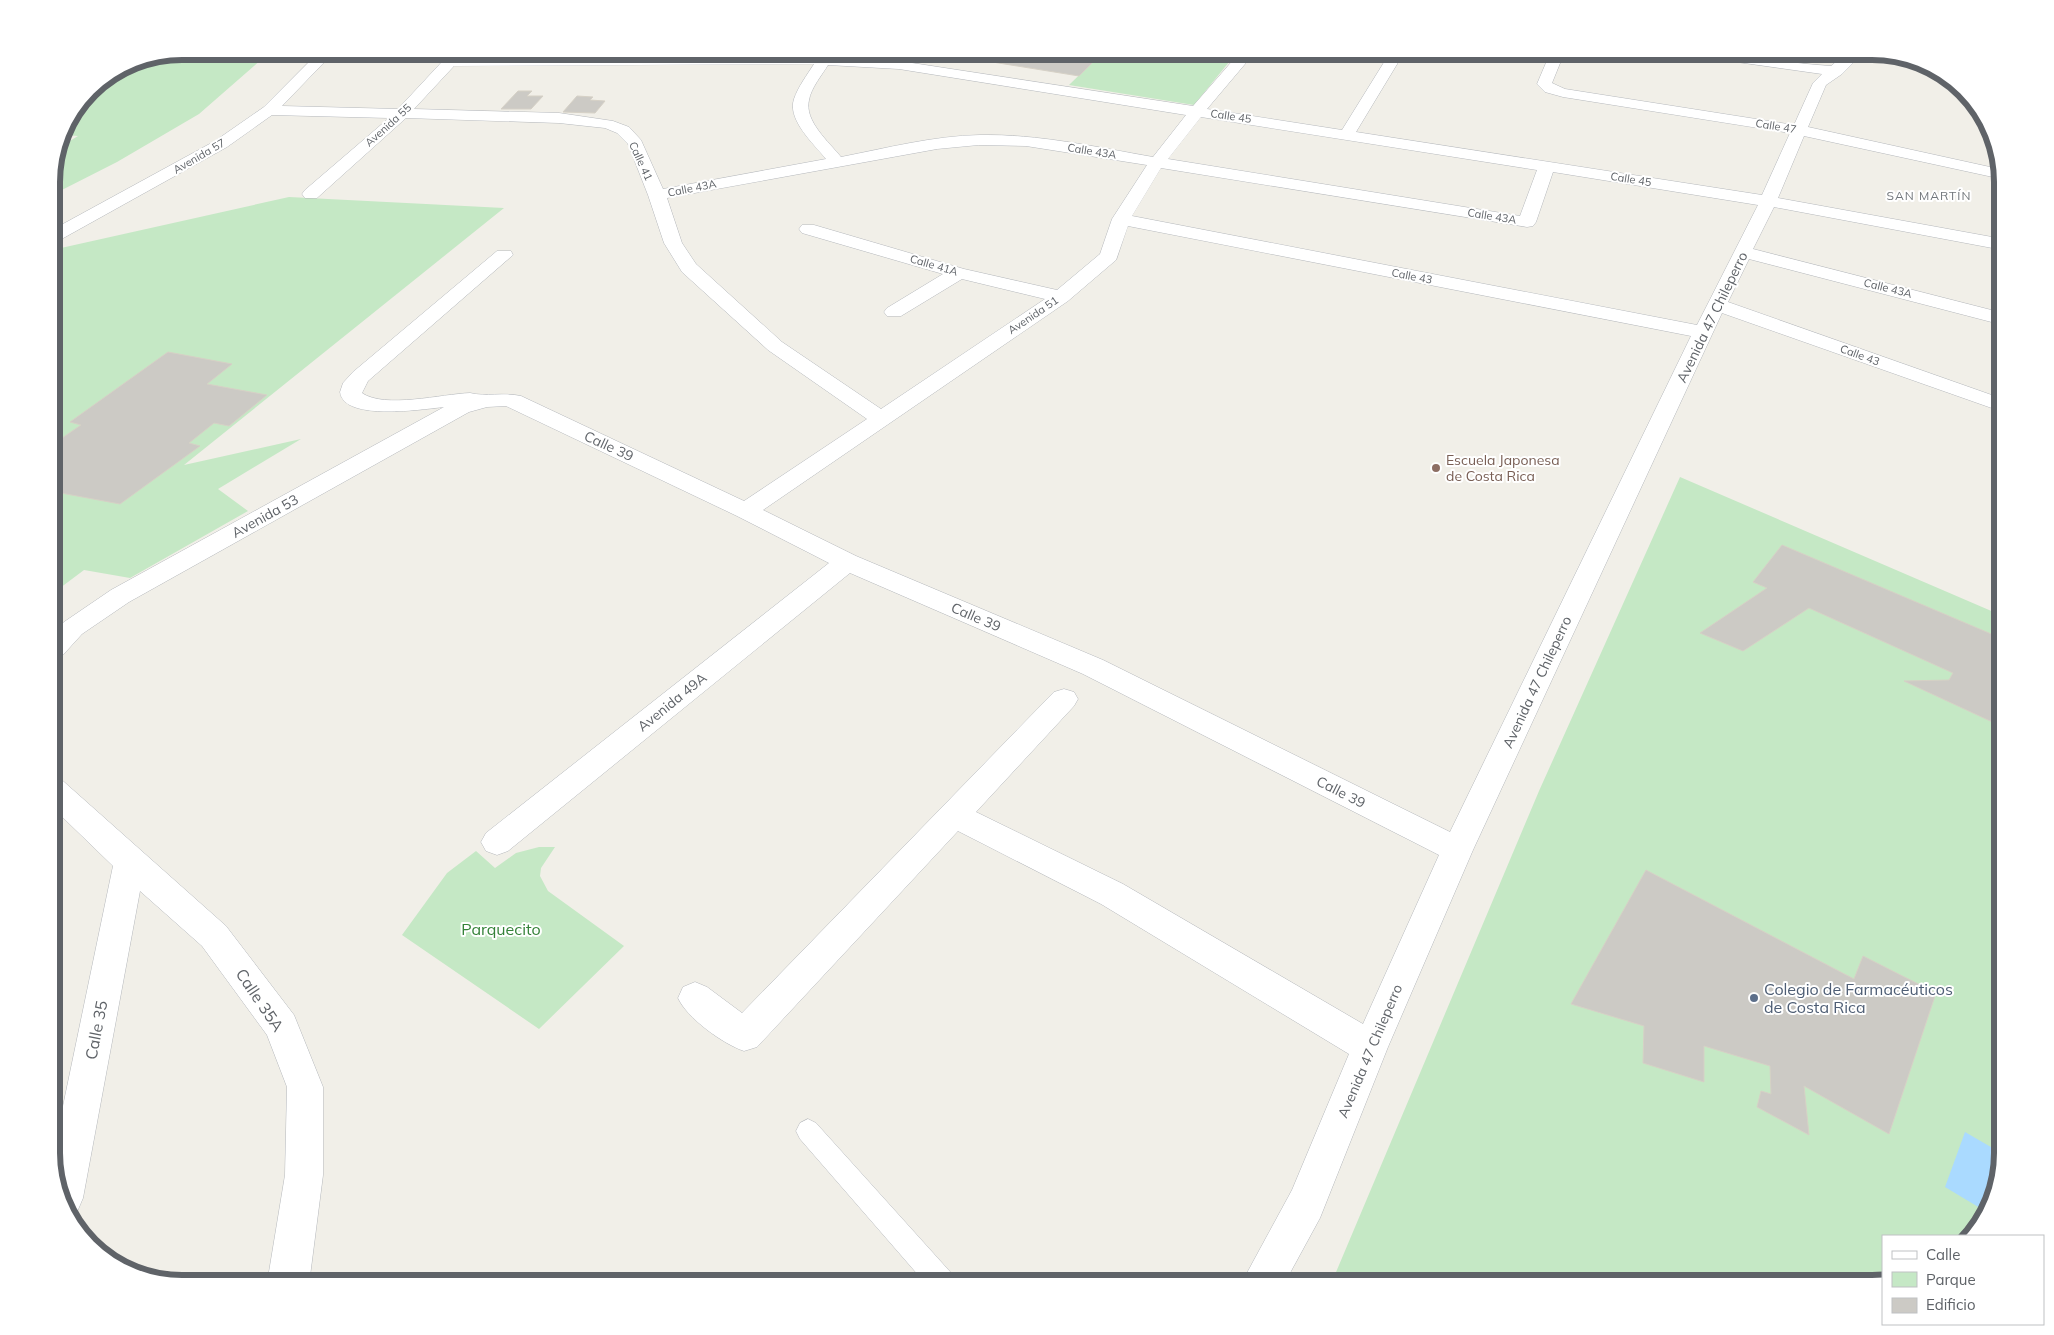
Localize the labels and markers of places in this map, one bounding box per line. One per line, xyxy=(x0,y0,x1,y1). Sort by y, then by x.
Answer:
place label: Escuela Japonesa de Costa Rica xyxy=(1446,451,1560,485)
marker: Escuela Japonesa de Costa Rica xyxy=(1430,462,1442,474)
place label: Colegio de Farmacéuticos de Costa Rica xyxy=(1764,979,1953,1017)
marker: Colegio de Farmacéuticos de Costa Rica xyxy=(1748,992,1760,1004)

